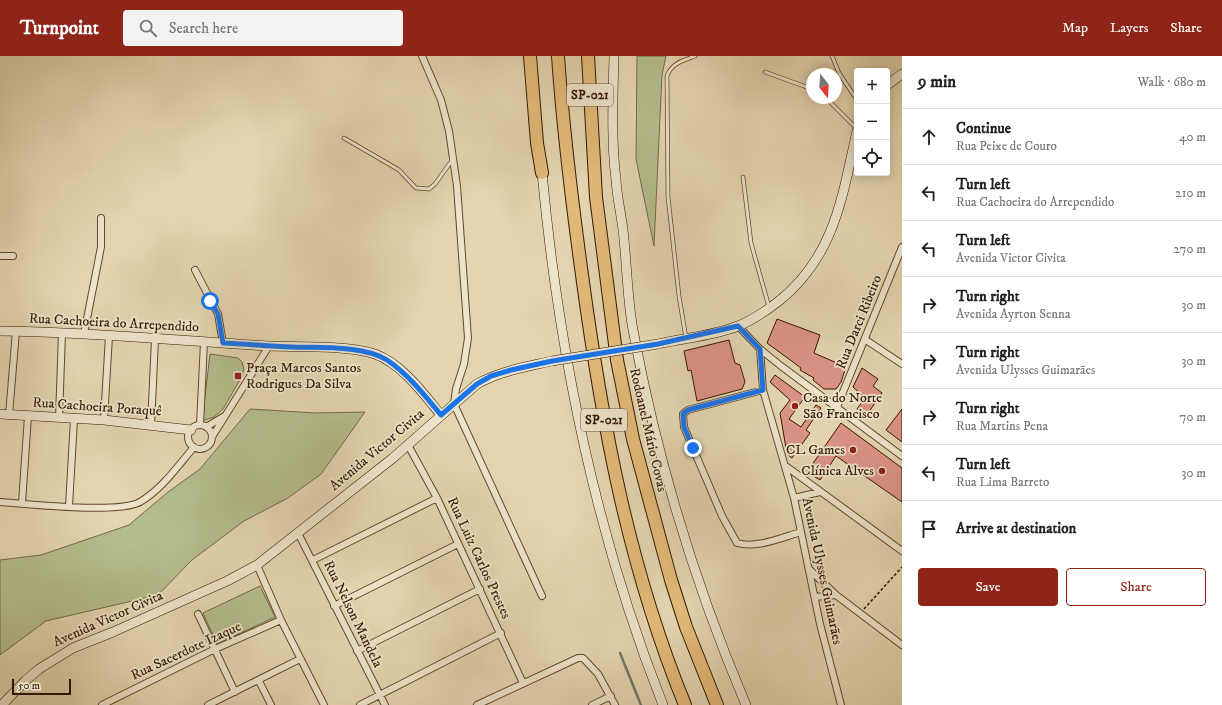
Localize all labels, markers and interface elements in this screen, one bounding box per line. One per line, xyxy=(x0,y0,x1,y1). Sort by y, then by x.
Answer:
search box xyxy=(123,10,403,46)
text: Turnpoint xyxy=(20,17,99,40)
icon: search xyxy=(137,17,159,39)
text: Search here xyxy=(169,19,238,38)
text: Map xyxy=(1062,19,1088,37)
text: Layers xyxy=(1110,19,1148,37)
text: Share xyxy=(1170,19,1202,37)
north arrow xyxy=(806,68,842,104)
map controls xyxy=(854,68,890,176)
button: + xyxy=(854,68,890,104)
text: 9 min xyxy=(918,71,956,93)
text: Walk · 680 m xyxy=(1137,74,1206,90)
road number: SP-021 xyxy=(567,84,613,106)
button: − xyxy=(854,104,890,140)
text: Continue xyxy=(956,119,1011,138)
icon: ahead xyxy=(918,126,940,148)
text: 40 m xyxy=(1179,129,1206,145)
text: Rua Peixe de Couro xyxy=(956,138,1057,154)
button: locate xyxy=(854,140,890,176)
text: Turn left xyxy=(956,175,1010,194)
icon: left xyxy=(918,182,940,204)
text: 210 m xyxy=(1175,185,1206,201)
text: Rua Cachoeira do Arrependido xyxy=(956,194,1114,210)
text: Turn left xyxy=(956,231,1010,250)
icon: left xyxy=(918,238,940,260)
text: 270 m xyxy=(1174,241,1206,257)
text: Avenida Victor Civita xyxy=(956,250,1066,266)
street label: Rua Darci Ribeiro xyxy=(832,272,886,372)
text: Turn right xyxy=(956,287,1019,306)
route start xyxy=(201,292,219,310)
icon: right xyxy=(918,294,940,316)
text: 30 m xyxy=(1182,297,1206,313)
text: Avenida Ayrton Senna xyxy=(956,306,1070,322)
street label: Rua Cachoeira do Arrependido xyxy=(28,310,200,336)
text: Turn right xyxy=(956,343,1019,362)
icon: right xyxy=(918,350,940,372)
text: 30 m xyxy=(1182,353,1206,369)
place label: Praça Marcos Santos Rodrigues Da Silva xyxy=(246,359,362,393)
text: Avenida Ulysses Guimarães xyxy=(956,362,1095,378)
street label: Rodoanel Mário Covas xyxy=(625,366,671,494)
marker: Praça Marcos Santos Rodrigues Da Silva xyxy=(233,371,243,381)
place label: Casa do Norte São Francisco xyxy=(803,389,882,423)
street label: Rua Cachoeira Poraquê xyxy=(32,394,162,420)
text: Turn right xyxy=(956,399,1019,418)
marker: Casa do Norte São Francisco xyxy=(790,401,800,411)
street label: Avenida Victor Civita xyxy=(326,405,428,495)
icon: right xyxy=(918,406,940,428)
road number: SP-021 xyxy=(581,409,627,431)
text: 70 m xyxy=(1180,409,1206,425)
text: Rua Martins Pena xyxy=(956,418,1048,434)
route end xyxy=(684,439,702,457)
place label: CL Games xyxy=(786,441,845,459)
marker: CL Games xyxy=(848,445,858,455)
text: Turn left xyxy=(956,455,1010,474)
place label: Clínica Alves xyxy=(801,462,874,480)
icon: left xyxy=(918,462,940,484)
text: 30 m xyxy=(1182,465,1206,481)
marker: Clínica Alves xyxy=(877,466,887,476)
text: Rua Lima Barreto xyxy=(956,474,1049,490)
street label: Rua Luiz Carlos Prestes xyxy=(443,494,515,622)
street label: Avenida Ulysses Guimarães xyxy=(798,496,846,647)
icon: arrive xyxy=(918,518,940,540)
text: Arrive at destination xyxy=(956,519,1076,538)
street label: Rua Nelson Mandela xyxy=(319,557,387,671)
button: Save xyxy=(918,568,1058,606)
button: Share xyxy=(1066,568,1206,606)
street label: Avenida Victor Civita xyxy=(50,587,166,651)
street label: Rua Sacerdote Izaque xyxy=(128,617,244,684)
scale bar xyxy=(12,677,71,696)
text: 50 m xyxy=(18,679,40,693)

